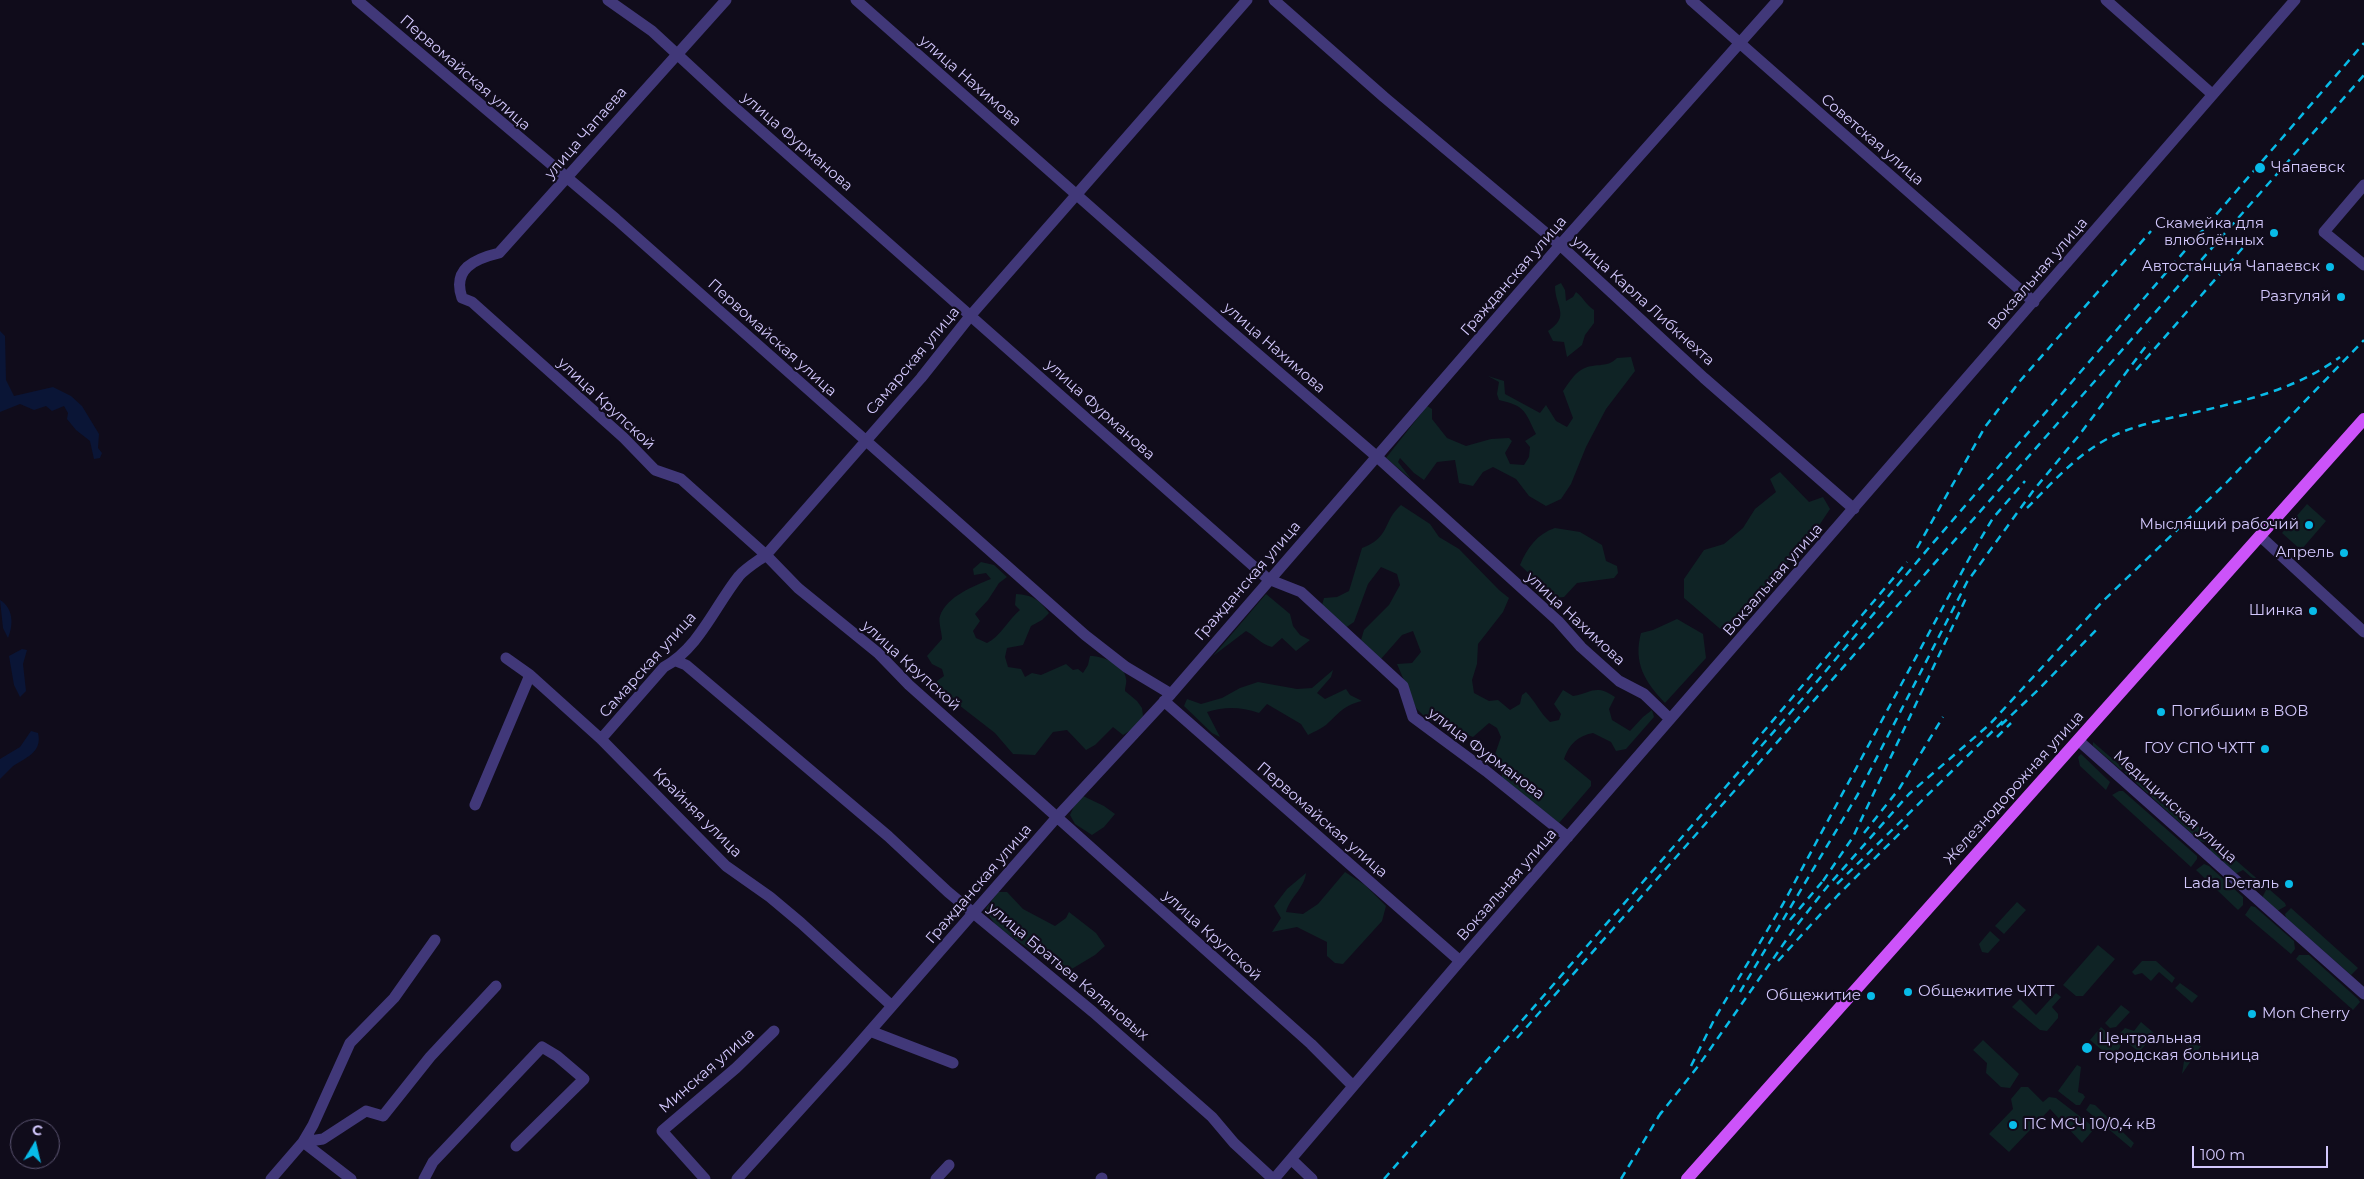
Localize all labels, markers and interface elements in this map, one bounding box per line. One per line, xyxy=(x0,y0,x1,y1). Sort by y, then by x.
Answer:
street label: Первомайская улица xyxy=(396,11,534,135)
street label: улица Нахимова xyxy=(915,32,1025,130)
street label: улица Чапаева xyxy=(541,83,631,183)
street label: улица Фурманова xyxy=(738,89,856,195)
street label: Советская улица xyxy=(1817,90,1927,190)
place label: Чапаевск xyxy=(2271,159,2345,177)
marker: Чапаевск xyxy=(2253,161,2267,175)
street label: Гражданская улица xyxy=(1457,213,1571,339)
street label: Вокзальная улица xyxy=(1984,214,2092,334)
place label: Скамейка для влюблённых xyxy=(2155,215,2264,250)
marker: Скамейка для влюблённых xyxy=(2268,227,2280,239)
street label: улица Карла Либкнехта xyxy=(1568,232,1718,370)
place label: Автостанция Чапаевск xyxy=(2142,258,2320,276)
marker: Автостанция Чапаевск xyxy=(2324,261,2336,273)
street label: Первомайская улица xyxy=(704,275,840,401)
place label: Разгуляй xyxy=(2260,288,2331,306)
marker: Разгуляй xyxy=(2335,291,2347,303)
street label: улица Нахимова xyxy=(1219,299,1329,397)
street label: Самарская улица xyxy=(862,303,964,419)
street label: улица Крупской xyxy=(554,354,658,454)
street label: улица Фурманова xyxy=(1041,356,1159,464)
place label: Мыслящий рабочий xyxy=(2140,516,2299,534)
street label: Гражданская улица xyxy=(1191,518,1305,644)
marker: Мыслящий рабочий xyxy=(2303,519,2315,531)
street label: Вокзальная улица xyxy=(1719,520,1827,640)
place label: Апрель xyxy=(2275,544,2334,562)
marker: Апрель xyxy=(2338,547,2350,559)
street label: улица Нахимова xyxy=(1522,568,1628,670)
place label: Шинка xyxy=(2249,602,2303,620)
marker: Шинка xyxy=(2307,605,2319,617)
street label: Самарская улица xyxy=(596,608,700,722)
street label: улица Крупской xyxy=(858,617,964,715)
place label: Погибшим в ВОВ xyxy=(2171,703,2309,721)
street label: улица Фурманова xyxy=(1424,704,1548,804)
marker: Погибшим в ВОВ xyxy=(2155,706,2167,718)
street label: Железнодорожная улица xyxy=(1940,708,2088,868)
place label: ГОУ СПО ЧХТТ xyxy=(2144,740,2255,758)
marker: ГОУ СПО ЧХТТ xyxy=(2259,743,2271,755)
street label: Медицинская улица xyxy=(2110,747,2240,867)
street label: Первомайская улица xyxy=(1253,758,1391,882)
street label: Крайняя улица xyxy=(649,765,745,861)
street label: Гражданская улица xyxy=(922,821,1036,947)
street label: Вокзальная улица xyxy=(1453,825,1561,945)
place label: Lada Dеталь xyxy=(2183,875,2279,893)
marker: Lada Dеталь xyxy=(2283,878,2295,890)
street label: улица Крупской xyxy=(1159,887,1265,985)
street label: улица Братьев Каляновых xyxy=(984,899,1152,1045)
place label: Общежитие ЧХТТ xyxy=(1918,983,2054,1001)
marker: Общежитие ЧХТТ xyxy=(1902,986,1914,998)
place label: Общежитие xyxy=(1766,987,1861,1005)
marker: Общежитие xyxy=(1865,990,1877,1002)
place label: Mon Cherry xyxy=(2262,1005,2350,1023)
marker: Mon Cherry xyxy=(2246,1008,2258,1020)
street label: Минская улица xyxy=(656,1025,758,1117)
place label: Центральная городская больница xyxy=(2098,1030,2259,1065)
marker: Центральная городская больница xyxy=(2080,1041,2094,1055)
place label: ПС МСЧ 10/0,4 кВ xyxy=(2023,1116,2156,1134)
north arrow xyxy=(10,1119,60,1169)
marker: ПС МСЧ 10/0,4 кВ xyxy=(2007,1119,2019,1131)
text: С xyxy=(31,1120,44,1140)
scale bar xyxy=(2194,1136,2330,1168)
text: 100 m xyxy=(2200,1145,2245,1164)

